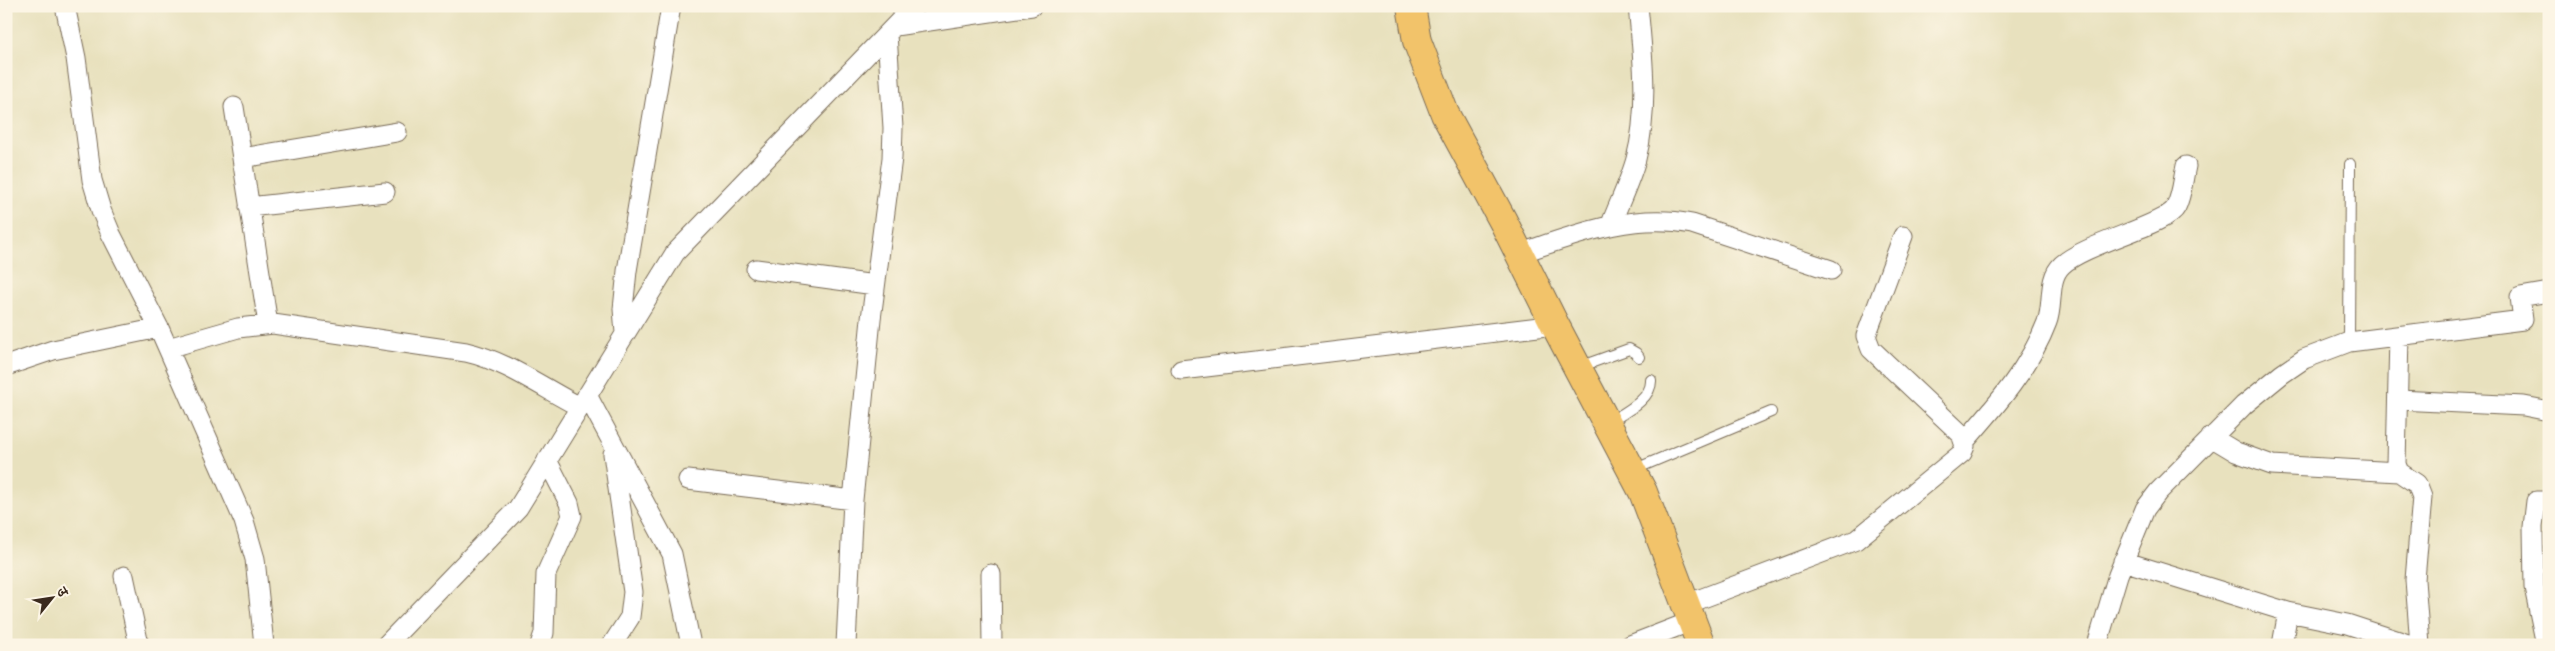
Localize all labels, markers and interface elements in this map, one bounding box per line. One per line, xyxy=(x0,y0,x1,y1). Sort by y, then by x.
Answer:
north arrow xyxy=(28,574,78,624)
text: उ xyxy=(50,583,73,602)

